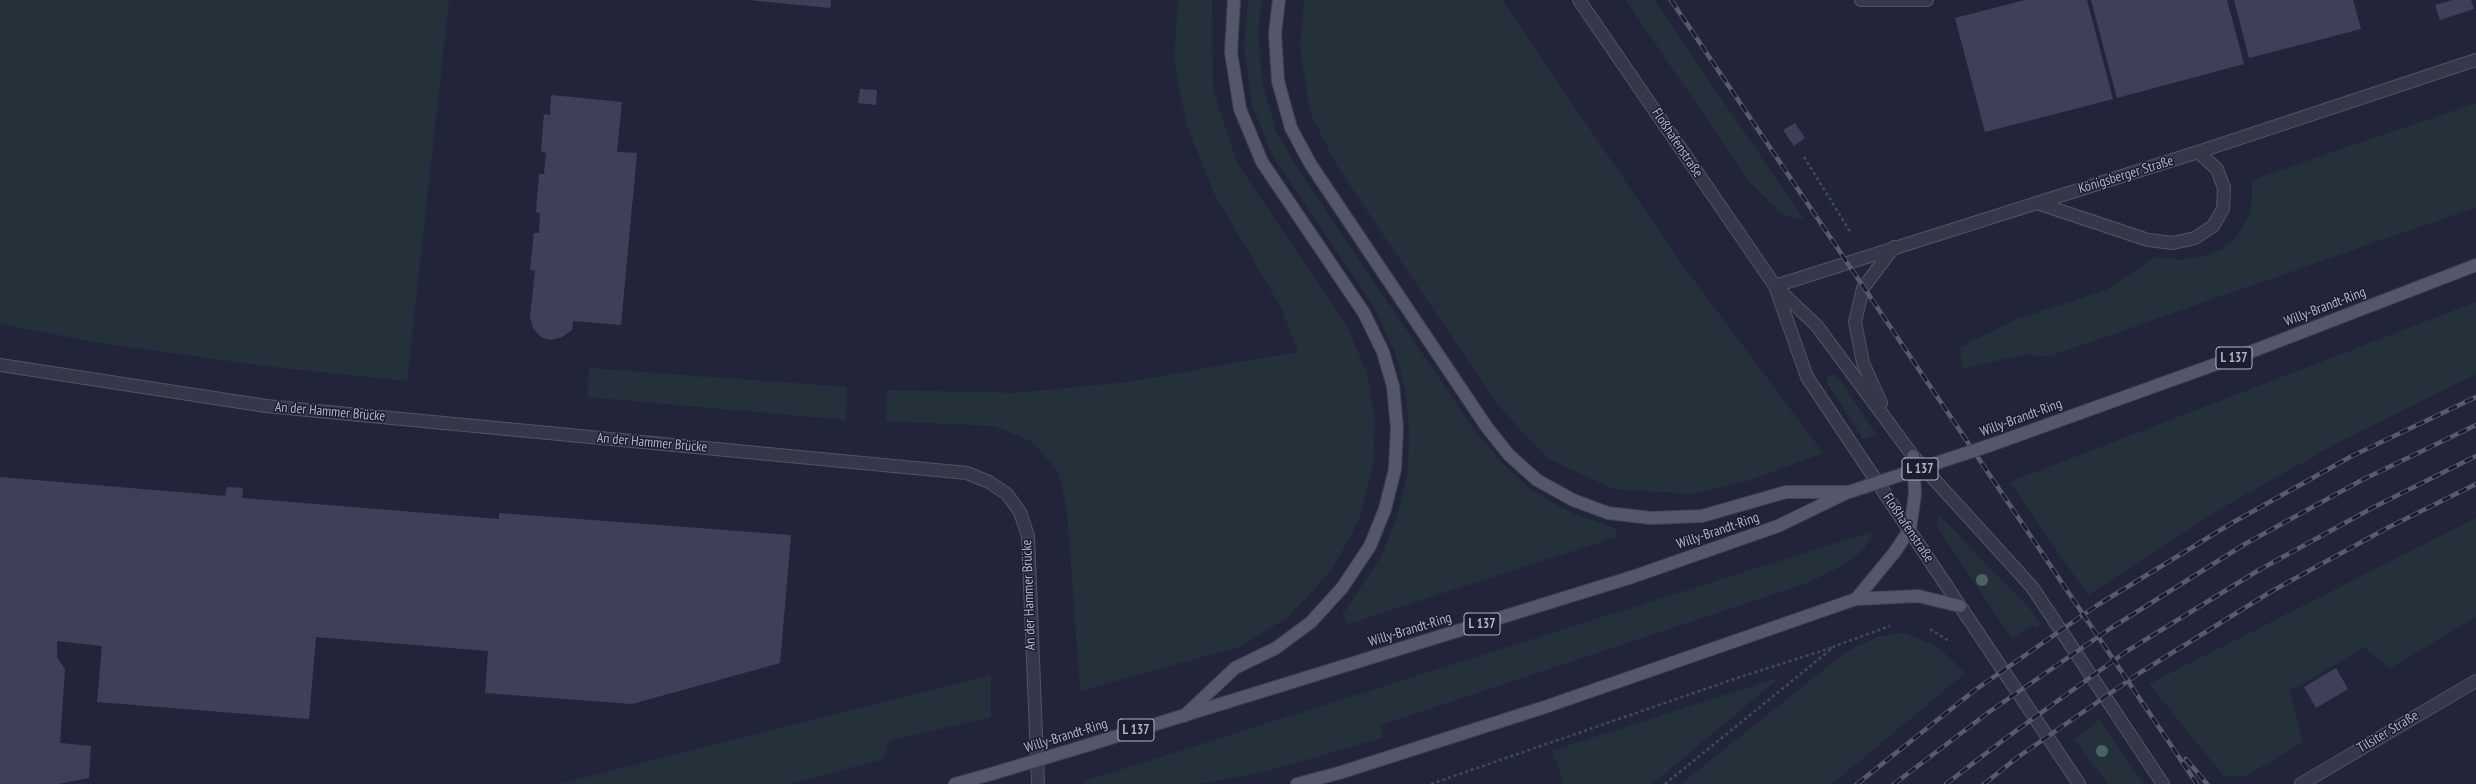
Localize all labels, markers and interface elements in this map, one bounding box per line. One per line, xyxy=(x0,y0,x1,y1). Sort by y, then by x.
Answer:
street label: Floßhafenstraße xyxy=(1648,105,1706,181)
street label: Königsberger Straße xyxy=(2076,153,2176,197)
street label: Willy-Brandt-Ring xyxy=(2282,284,2368,330)
road number: L 137 xyxy=(2216,347,2252,369)
street label: Willy-Brandt-Ring xyxy=(1978,395,2064,441)
street label: An der Hammer Brücke xyxy=(274,399,386,425)
street label: An der Hammer Brücke xyxy=(596,430,708,456)
road number: L 137 xyxy=(1902,458,1938,480)
street label: Floßhafenstraße xyxy=(1879,490,1937,566)
street label: Willy-Brandt-Ring xyxy=(1675,509,1761,553)
street label: An der Hammer Brücke xyxy=(1019,539,1039,651)
street label: Willy-Brandt-Ring xyxy=(1366,609,1454,651)
road number: L 137 xyxy=(1464,613,1500,635)
street label: Tilsiter Straße xyxy=(2354,707,2422,757)
street label: Willy-Brandt-Ring xyxy=(1022,715,1110,757)
road number: L 137 xyxy=(1118,719,1154,741)

